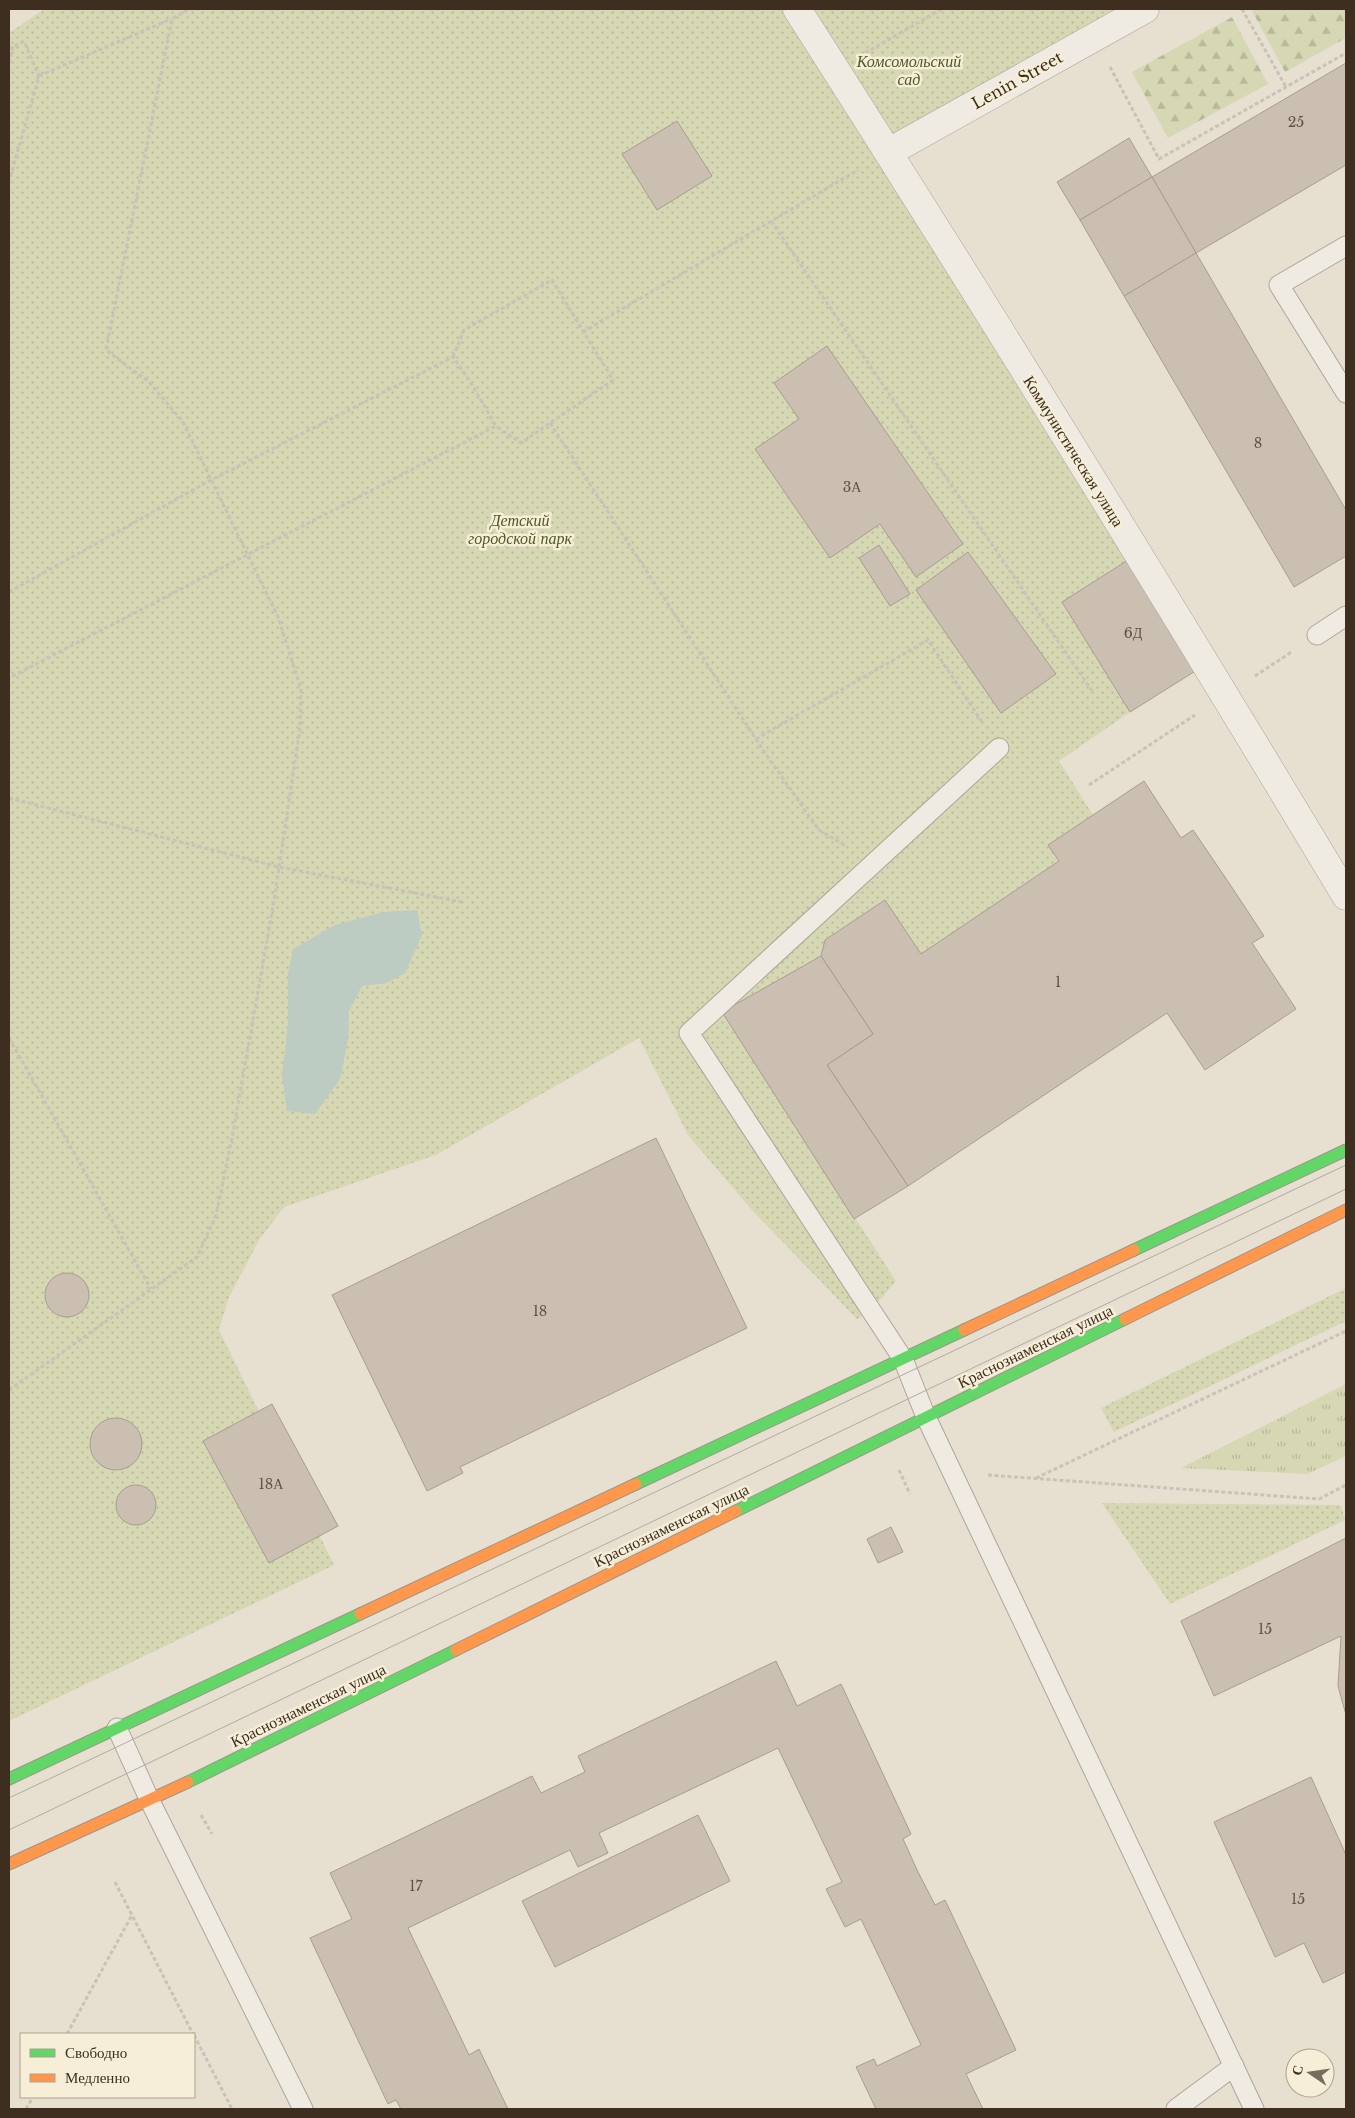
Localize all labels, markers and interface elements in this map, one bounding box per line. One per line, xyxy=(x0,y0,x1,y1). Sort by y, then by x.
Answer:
street label: Lenin Street xyxy=(968,47,1066,113)
park label: Комсомольский сад xyxy=(856,51,961,89)
house number: 25 xyxy=(1288,113,1304,131)
street label: Коммунистическая улица xyxy=(1019,372,1129,530)
house number: 8 xyxy=(1254,434,1262,452)
house number: 3А xyxy=(843,478,862,496)
park label: Детский городской парк xyxy=(468,510,573,548)
house number: 6Д xyxy=(1124,624,1143,642)
house number: 1 xyxy=(1055,973,1061,991)
street label: Краснознаменская улица xyxy=(954,1300,1116,1392)
house number: 18 xyxy=(533,1302,547,1320)
house number: 18А xyxy=(259,1475,284,1493)
street label: Краснознаменская улица xyxy=(590,1479,752,1571)
house number: 15 xyxy=(1258,1620,1272,1638)
street label: Краснознаменская улица xyxy=(227,1659,389,1751)
house number: 17 xyxy=(409,1877,424,1895)
house number: 15 xyxy=(1291,1890,1305,1908)
legend xyxy=(20,2033,195,2098)
text: Свободно xyxy=(65,2043,127,2062)
north arrow xyxy=(1285,2048,1335,2098)
text: С xyxy=(1287,2063,1307,2077)
text: Медленно xyxy=(65,2068,130,2087)

